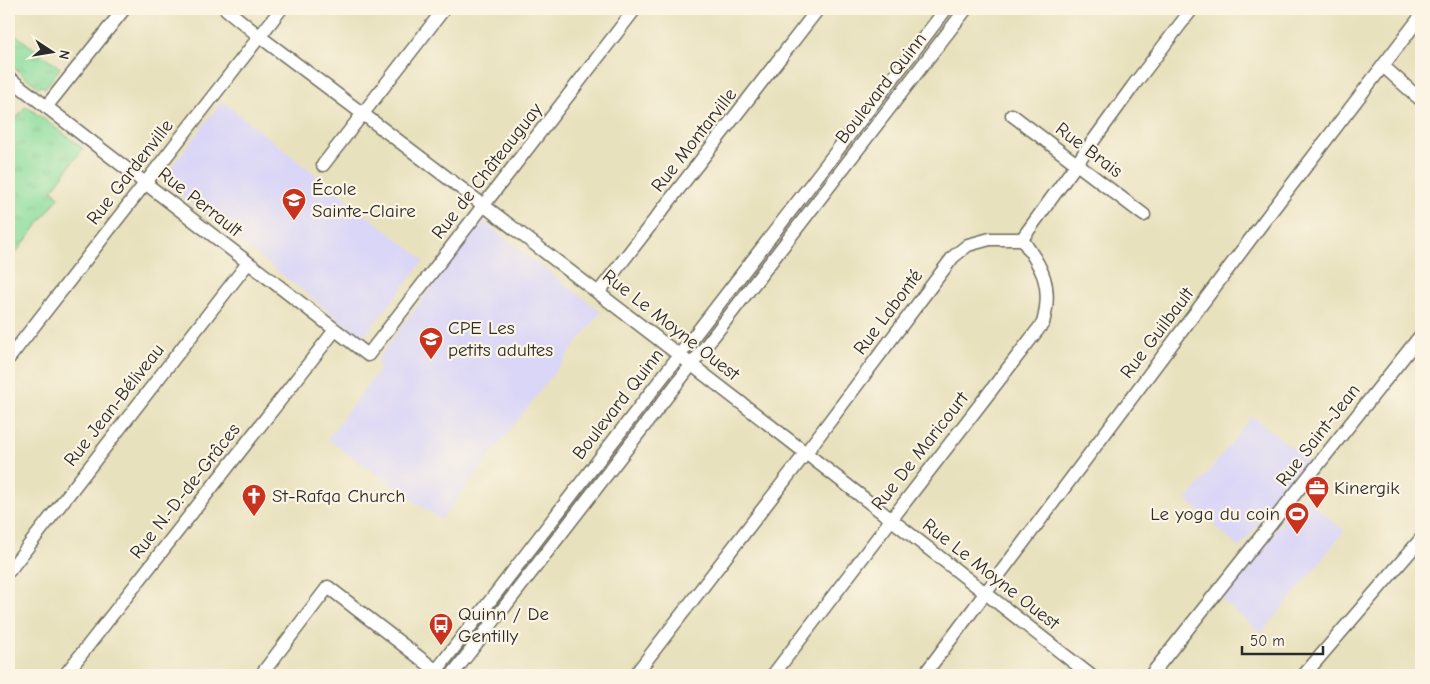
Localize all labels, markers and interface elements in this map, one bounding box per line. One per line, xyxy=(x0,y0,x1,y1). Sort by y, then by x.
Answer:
north arrow xyxy=(28,28,78,78)
street label: Boulevard Quinn xyxy=(831,28,931,148)
text: N xyxy=(55,48,73,61)
street label: Rue Montarville xyxy=(647,84,741,196)
street label: Rue de Châteauguay xyxy=(427,98,547,243)
street label: Rue Gardenville xyxy=(82,115,178,229)
street label: Rue Brais xyxy=(1051,118,1127,182)
street label: Rue Perrault xyxy=(154,163,247,242)
place label: École Sainte-Claire xyxy=(312,178,416,222)
school or university icon: École Sainte-Claire xyxy=(281,187,307,221)
street label: Rue Le Moyne Ouest xyxy=(598,265,744,386)
street label: Rue Labonté xyxy=(849,265,927,359)
street label: Rue Guilbault xyxy=(1116,283,1199,383)
place label: CPE Les petits adultes xyxy=(448,317,553,361)
school or university icon: CPE Les petits adultes xyxy=(418,326,444,360)
street label: Rue Jean-Béliveau xyxy=(59,339,169,471)
street label: Boulevard Quinn xyxy=(568,344,668,464)
street label: Rue Saint-Jean xyxy=(1271,380,1365,490)
street label: Rue De Maricourt xyxy=(867,387,973,515)
street label: Rue N.-D.-de-Grâces xyxy=(125,419,245,563)
office icon: Kinergik xyxy=(1304,475,1330,509)
place label: Kinergik xyxy=(1334,477,1400,499)
church icon: St-Rafqa Church xyxy=(241,483,267,517)
place label: St-Rafqa Church xyxy=(272,485,405,507)
sports icon: Le yoga du coin xyxy=(1284,501,1310,535)
place label: Le yoga du coin xyxy=(1150,503,1280,525)
street label: Rue Le Moyne Ouest xyxy=(918,514,1064,635)
place label: Quinn / De Gentilly xyxy=(458,603,549,647)
bus stop icon: Quinn / De Gentilly xyxy=(428,612,454,646)
scale bar xyxy=(1242,624,1324,656)
text: 50 m xyxy=(1250,632,1285,650)

